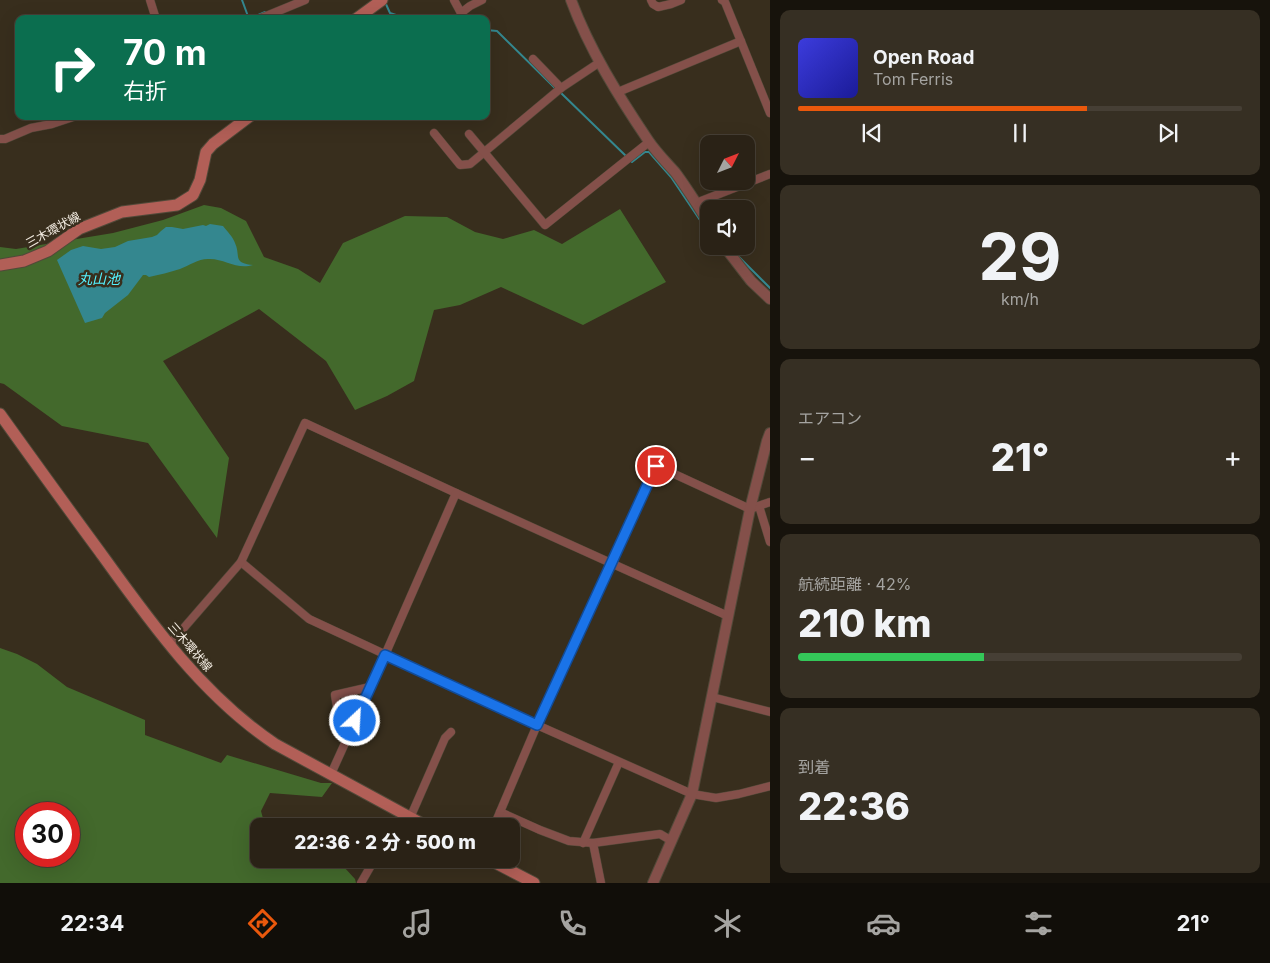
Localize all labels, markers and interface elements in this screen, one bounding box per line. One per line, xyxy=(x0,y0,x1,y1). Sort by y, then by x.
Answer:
text: 70 m xyxy=(123,31,207,73)
icon: right xyxy=(40,35,105,100)
text: Open Road xyxy=(873,46,974,69)
text: Tom Ferris xyxy=(873,69,953,89)
text: 右折 xyxy=(123,78,167,104)
icon: previous xyxy=(858,119,886,147)
icon: pause xyxy=(1006,119,1034,147)
icon: next xyxy=(1154,119,1182,147)
north arrow xyxy=(700,135,755,190)
map controls xyxy=(700,135,755,255)
button: sound xyxy=(700,200,755,255)
street label: 三木環状線 xyxy=(23,208,83,251)
text: 29 xyxy=(978,217,1062,296)
water label: 丸山池 xyxy=(78,270,122,287)
text: km/h xyxy=(1001,289,1039,309)
text: エアコン xyxy=(798,408,862,428)
text: 21° xyxy=(991,434,1049,480)
text: − xyxy=(798,440,817,474)
text: + xyxy=(1223,440,1242,474)
pin xyxy=(635,445,677,487)
icon: arrive xyxy=(642,452,670,480)
text: 航続距離 · 42% xyxy=(798,574,911,594)
text: 210 km xyxy=(798,600,931,646)
street label: 三木環状線 xyxy=(165,619,216,674)
position arrow xyxy=(328,694,380,746)
text: 到着 xyxy=(798,757,830,777)
text: 22:36 xyxy=(798,783,910,829)
speed limit sign: 30 xyxy=(15,802,80,867)
text: 22:36 · 2 分 · 500 m xyxy=(294,831,476,854)
icon: directions xyxy=(245,906,280,941)
icon: music xyxy=(400,906,435,941)
icon: phone xyxy=(555,906,590,941)
icon: climate xyxy=(710,906,745,941)
icon: car xyxy=(866,906,901,941)
icon: filters xyxy=(1021,906,1056,941)
text: 22:34 xyxy=(60,910,124,936)
text: 21° xyxy=(1176,910,1210,936)

